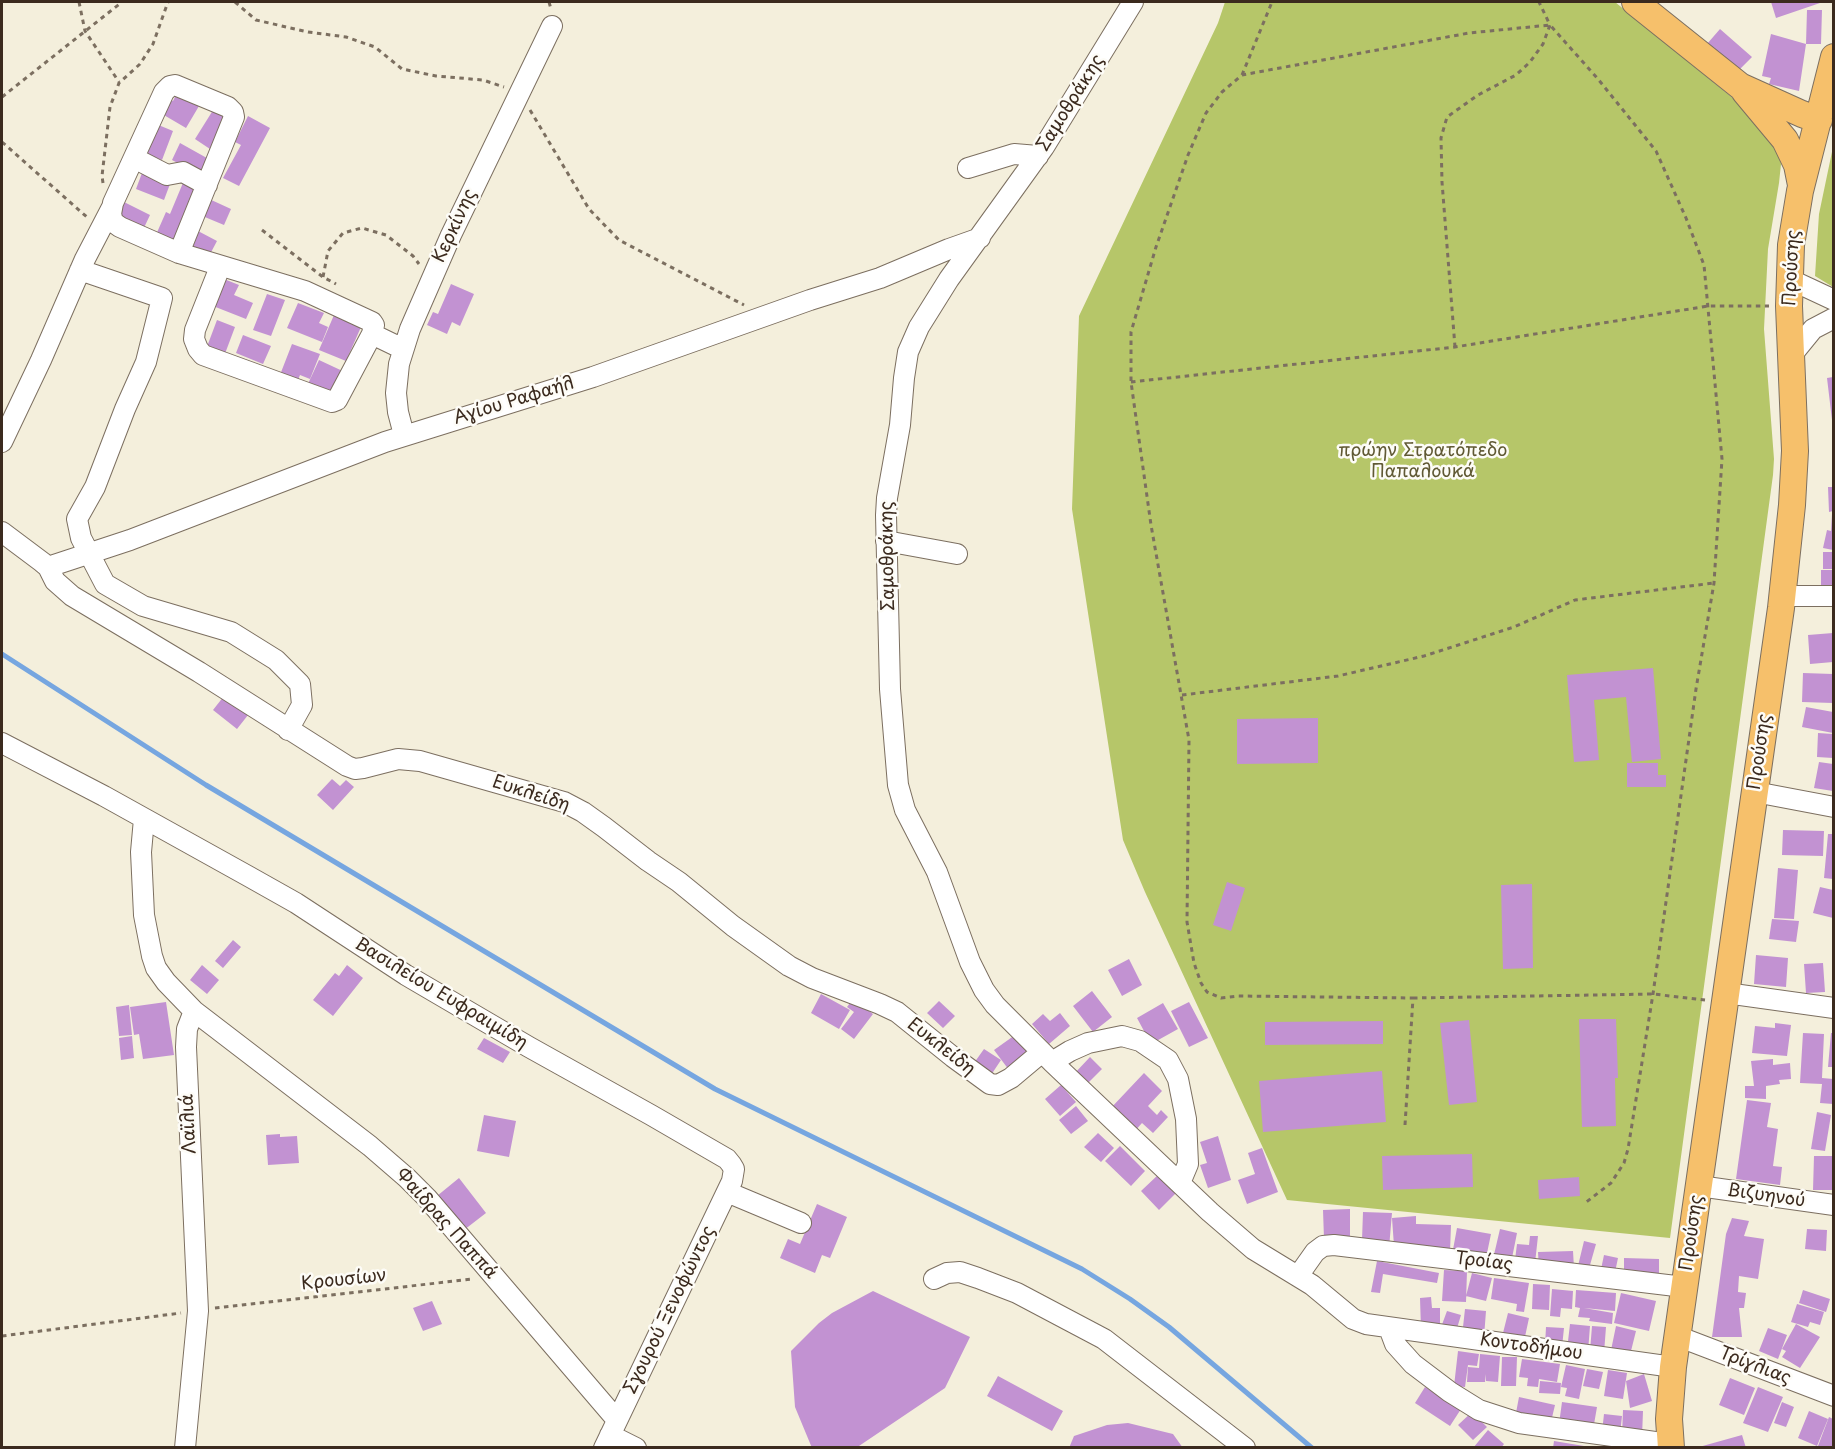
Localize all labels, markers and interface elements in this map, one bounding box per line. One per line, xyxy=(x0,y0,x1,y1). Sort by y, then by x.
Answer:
street label: Σαμοθράκης xyxy=(1033,51,1109,155)
street label: Κερκίνης xyxy=(429,186,481,266)
street label: Προύσης xyxy=(1779,229,1805,307)
street label: Αγίου Ραφαήλ xyxy=(451,372,577,430)
park label: πρώην Στρατόπεδο Παπαλουκά xyxy=(1339,440,1507,482)
street label: Σαμοθράκης xyxy=(876,501,900,611)
street label: Προύσης xyxy=(1744,713,1776,791)
street label: Ευκλείδη xyxy=(490,771,572,817)
street label: Βασιλείου Ευφραιμίδη xyxy=(351,934,531,1054)
street label: Ευκλείδη xyxy=(903,1014,979,1080)
street label: Λαϊλιά xyxy=(177,1093,201,1155)
street label: Φαίδρας Παππά xyxy=(391,1164,501,1284)
street label: Βιζυηνού xyxy=(1725,1180,1807,1212)
street label: Προύσης xyxy=(1676,1194,1708,1272)
street label: Σγουρού Ξενοφώντος xyxy=(620,1222,720,1398)
street label: Τροίας xyxy=(1454,1248,1514,1276)
street label: Κρουσίων xyxy=(300,1265,388,1295)
street label: Κοντοδήμου xyxy=(1478,1329,1584,1365)
street label: Τρίγλιας xyxy=(1716,1342,1794,1390)

